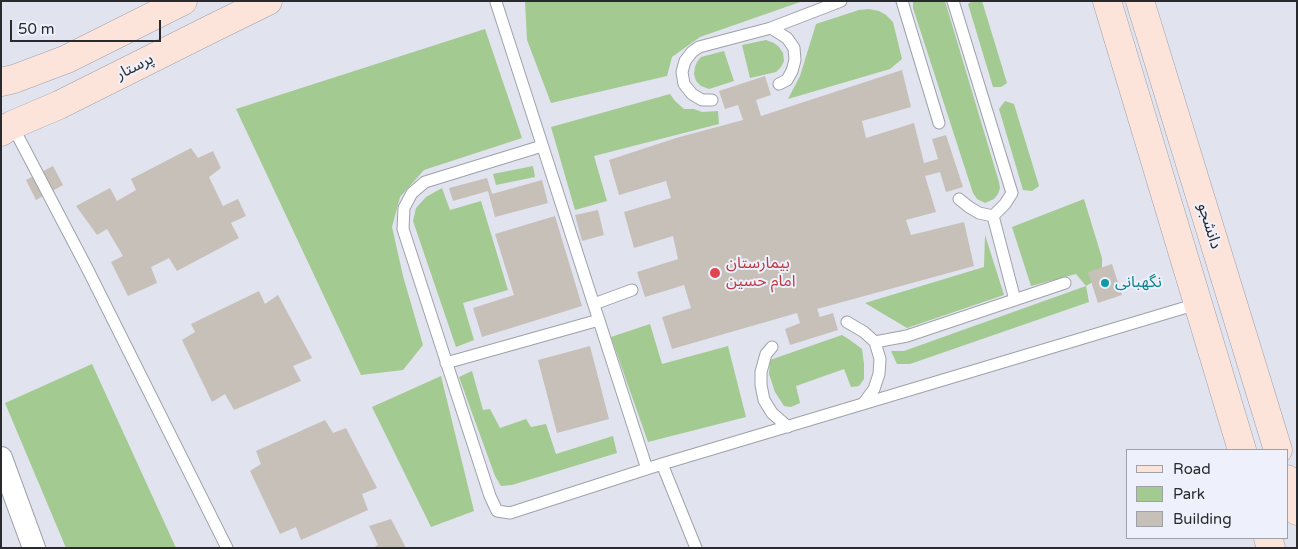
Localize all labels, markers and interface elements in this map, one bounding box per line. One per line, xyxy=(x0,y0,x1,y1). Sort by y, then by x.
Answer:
scale bar xyxy=(12,10,164,42)
text: 50 m xyxy=(18,20,55,38)
street label: پرستار xyxy=(113,49,157,85)
street label: دانشجو xyxy=(1193,201,1225,251)
place label: بیمارستان امام حسین xyxy=(726,254,795,292)
marker: بیمارستان امام حسین xyxy=(708,266,722,280)
place label: نگهبانی xyxy=(1115,273,1162,293)
marker: نگهبانی xyxy=(1099,277,1111,289)
legend xyxy=(1126,449,1288,539)
text: Road xyxy=(1173,460,1211,478)
text: Park xyxy=(1173,485,1205,503)
text: Building xyxy=(1173,510,1232,528)

